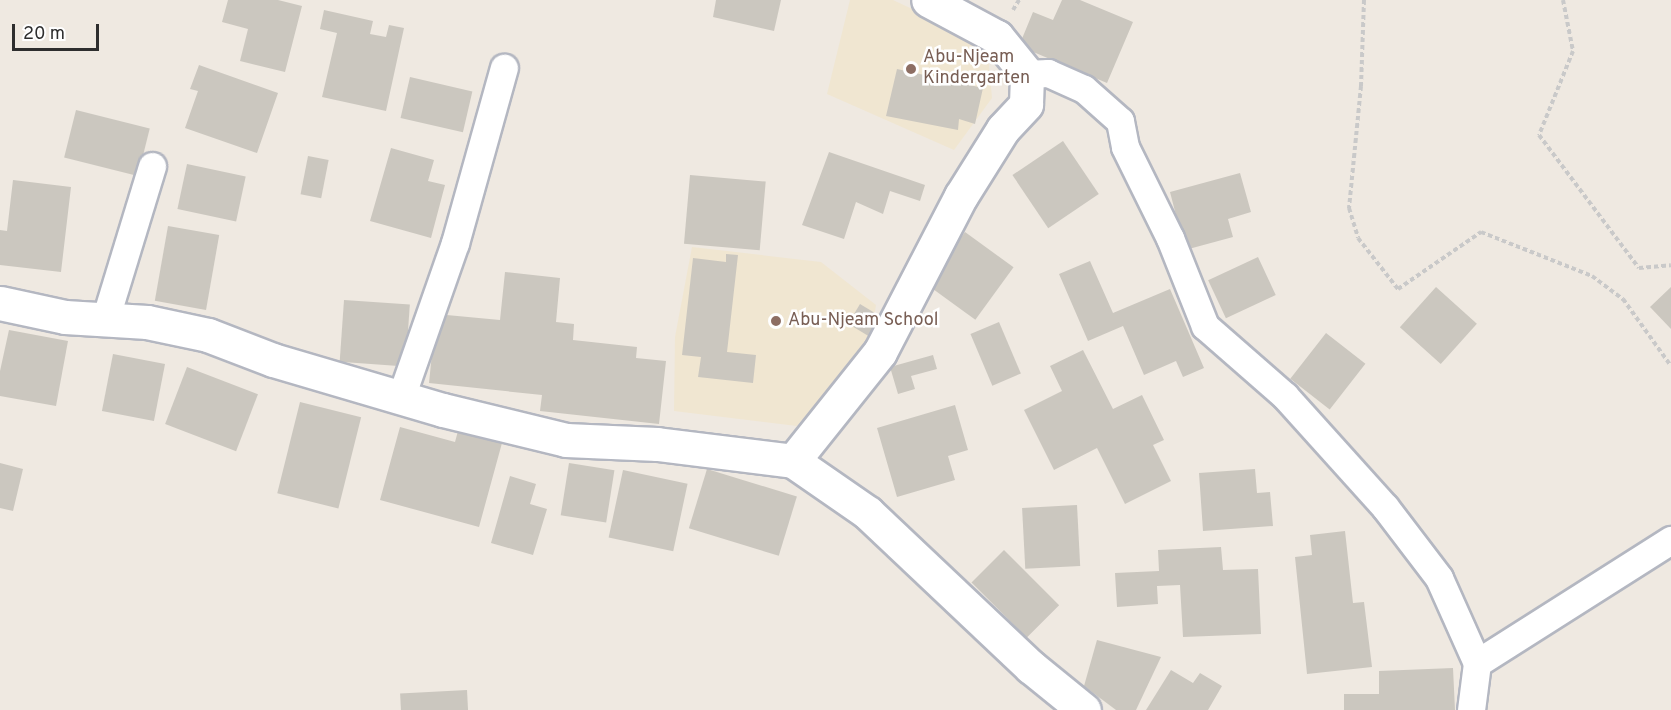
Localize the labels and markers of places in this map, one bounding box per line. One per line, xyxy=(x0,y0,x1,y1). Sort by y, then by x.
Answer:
place label: Abu-Njeam Kindergarten xyxy=(923,48,1030,90)
marker: Abu-Njeam Kindergarten xyxy=(904,62,918,76)
place label: Abu-Njeam School xyxy=(788,310,938,332)
marker: Abu-Njeam School xyxy=(769,314,783,328)

